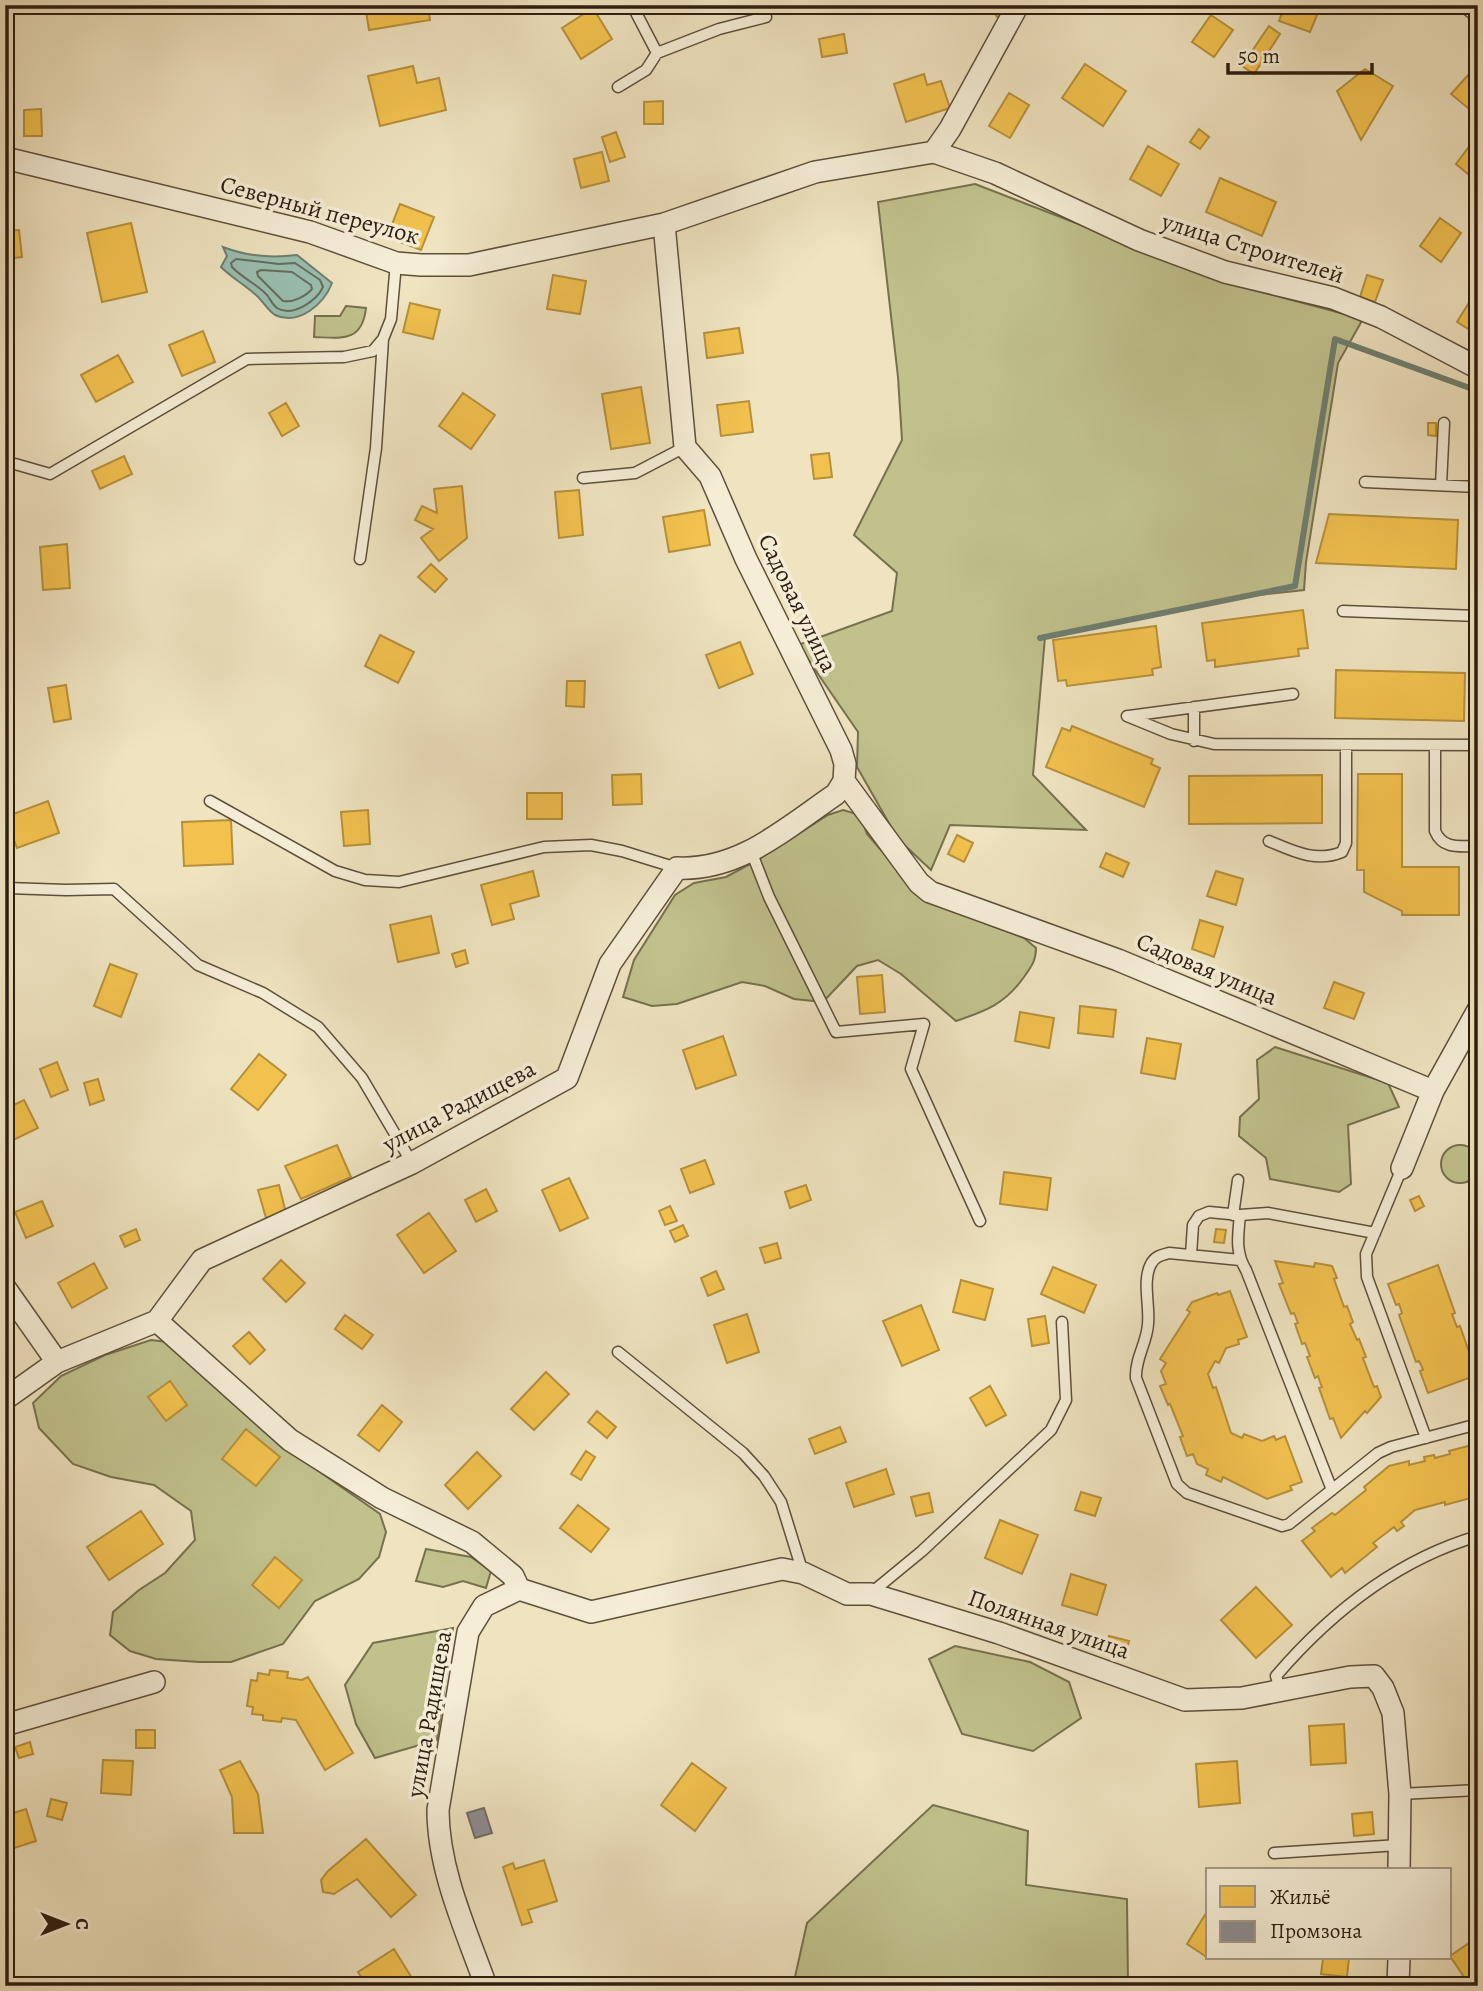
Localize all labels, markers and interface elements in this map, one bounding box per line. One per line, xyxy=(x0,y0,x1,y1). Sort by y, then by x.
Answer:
scale bar xyxy=(1228,32,1371,76)
text: 50 m xyxy=(1238,42,1280,70)
street label: Северный переулок xyxy=(217,168,423,252)
street label: улица Строителей xyxy=(1157,205,1348,291)
street label: Садовая улица xyxy=(751,529,845,677)
street label: Садовая улица xyxy=(1132,925,1282,1013)
street label: улица Радищева xyxy=(376,1052,541,1160)
street label: Полянная улица xyxy=(964,1581,1134,1667)
street label: улица Радищева xyxy=(398,1628,459,1801)
legend xyxy=(1206,1868,1452,1960)
text: Жильё xyxy=(1270,1883,1331,1911)
north arrow xyxy=(32,1890,102,1960)
text: Промзона xyxy=(1270,1917,1363,1945)
text: С xyxy=(69,1918,95,1930)

